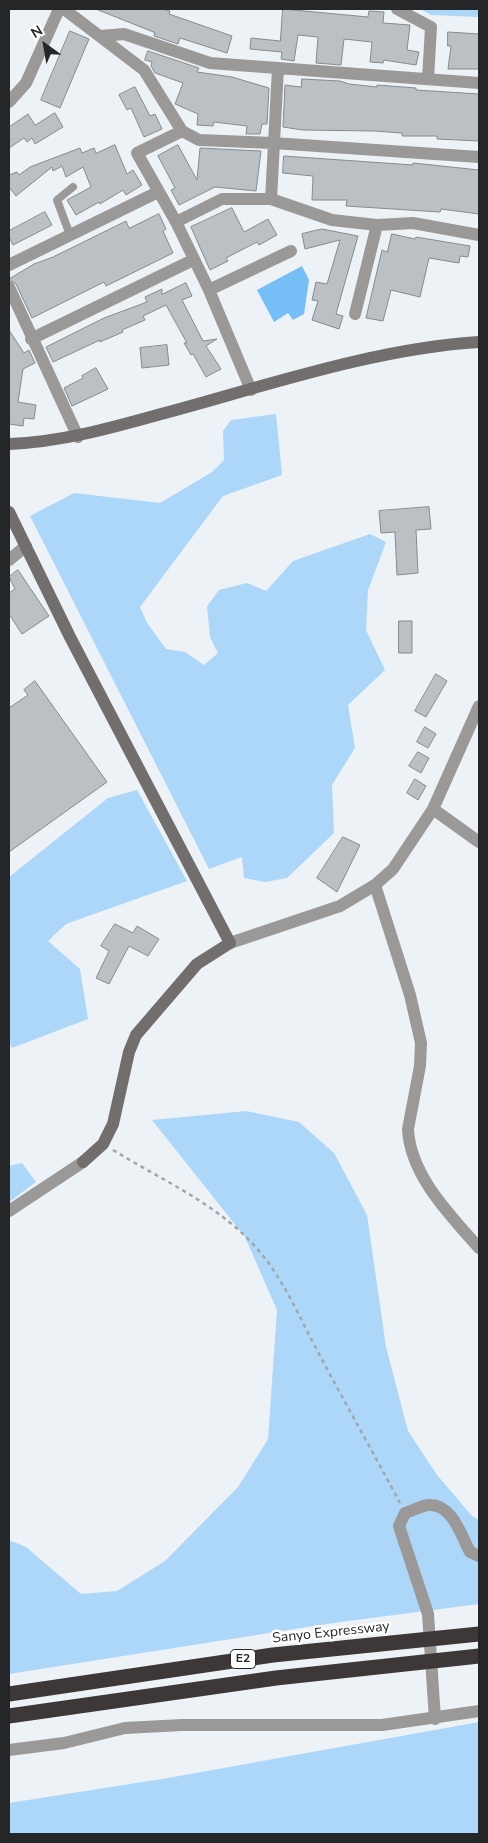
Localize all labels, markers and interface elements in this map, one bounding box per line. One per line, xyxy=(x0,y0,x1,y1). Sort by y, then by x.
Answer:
north arrow xyxy=(20,20,70,70)
text: N xyxy=(27,21,46,43)
street label: Sanyo Expressway xyxy=(271,1618,391,1648)
road number: E2 xyxy=(230,1650,256,1668)

